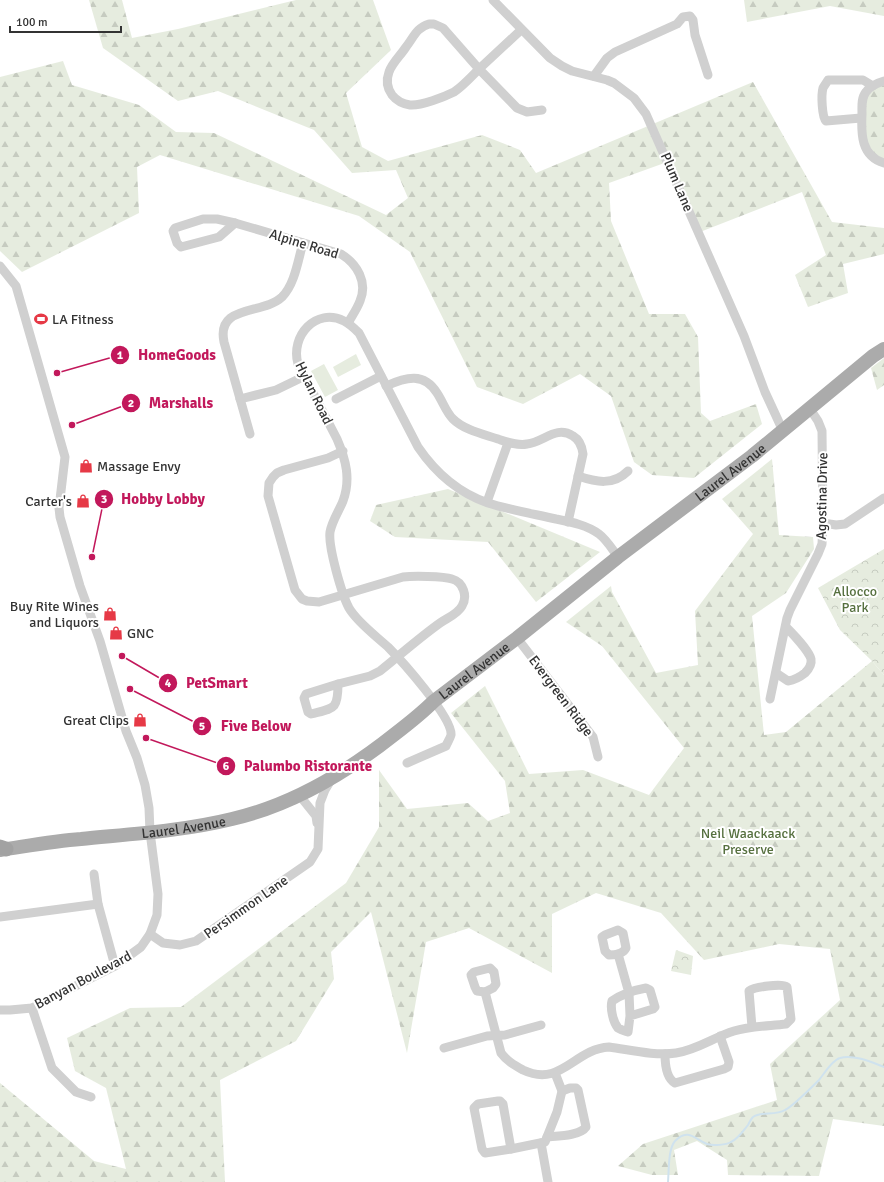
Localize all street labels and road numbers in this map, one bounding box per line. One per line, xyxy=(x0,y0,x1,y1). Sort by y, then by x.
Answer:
street label: Plum Lane xyxy=(657,150,697,214)
street label: Alpine Road xyxy=(267,225,341,263)
street label: Hylan Road xyxy=(291,359,337,427)
street label: Laurel Avenue xyxy=(691,440,769,505)
street label: Agostina Drive xyxy=(813,452,831,540)
street label: Laurel Avenue xyxy=(435,638,513,703)
street label: Evergreen Ridge xyxy=(525,652,597,740)
street label: Laurel Avenue xyxy=(141,812,227,842)
street label: Persimmon Lane xyxy=(201,872,291,942)
street label: Banyan Boulevard xyxy=(32,947,134,1013)

